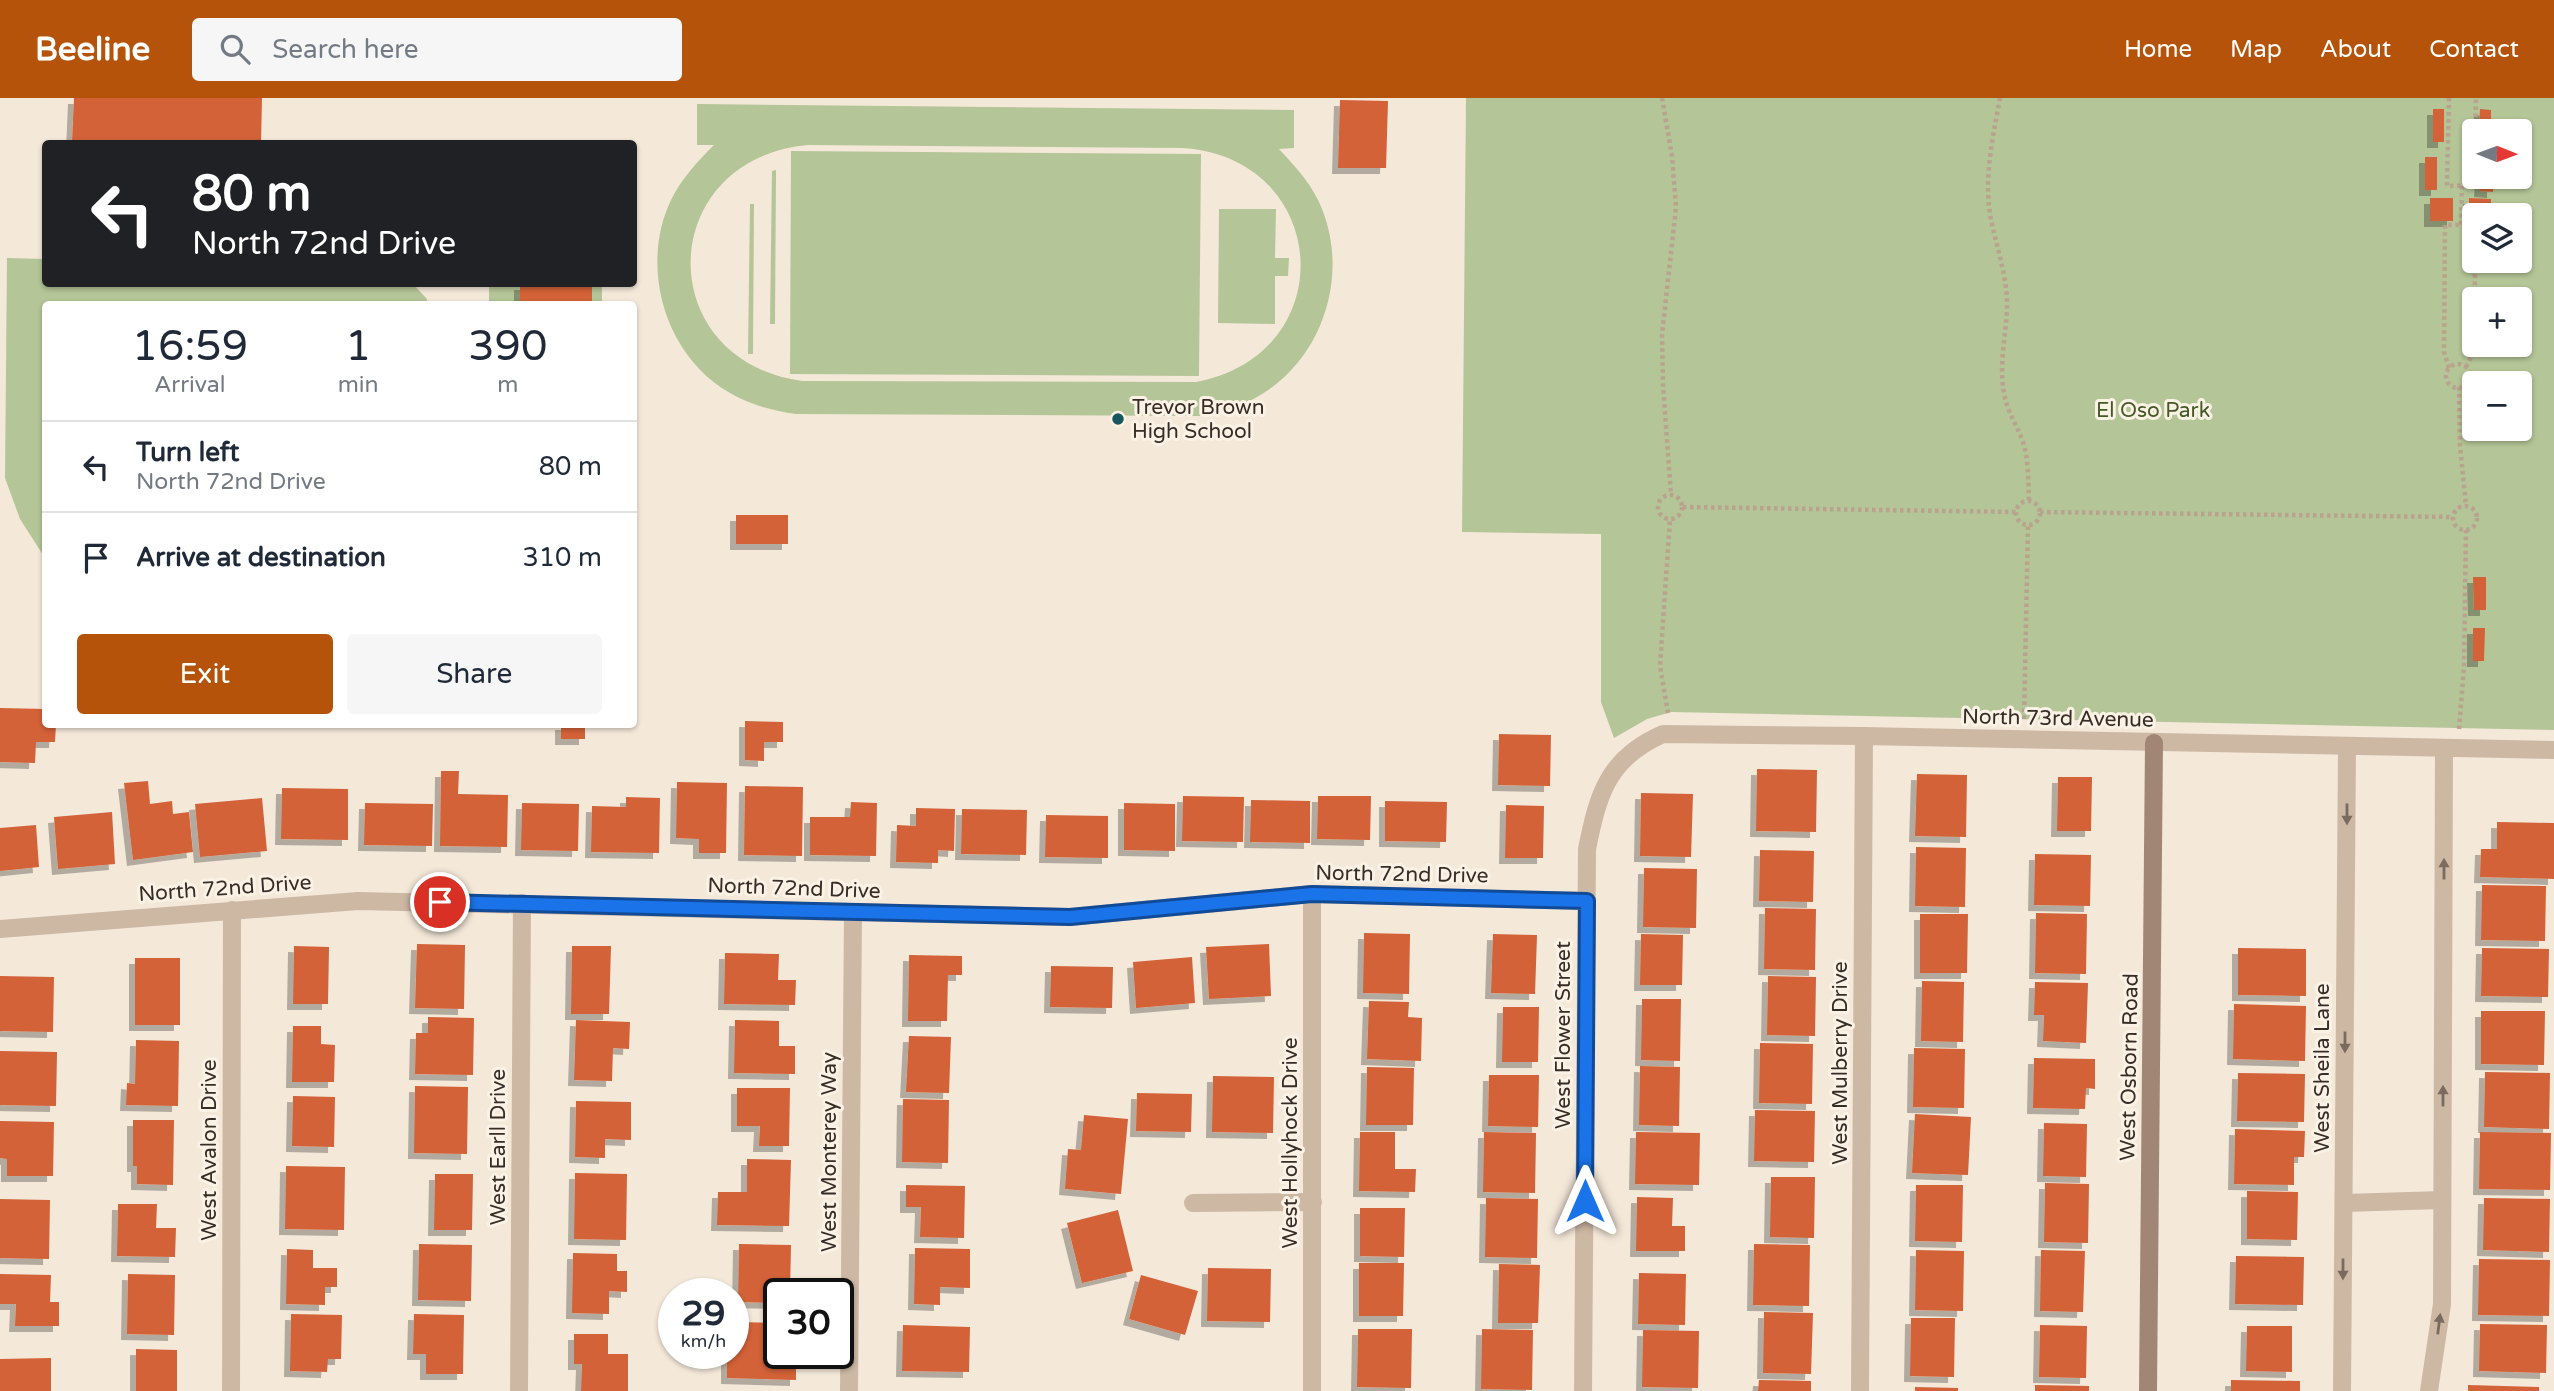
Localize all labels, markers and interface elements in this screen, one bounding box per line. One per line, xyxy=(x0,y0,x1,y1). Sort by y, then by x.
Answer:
search box xyxy=(192,18,682,81)
text: Beeline xyxy=(35,30,150,69)
icon: search xyxy=(216,30,254,68)
text: Search here xyxy=(272,34,418,65)
text: Home xyxy=(2124,35,2192,64)
text: Map xyxy=(2230,35,2282,64)
text: About xyxy=(2320,35,2391,64)
text: Contact xyxy=(2429,35,2519,64)
north arrow xyxy=(2462,119,2532,189)
map controls xyxy=(2462,119,2532,441)
text: 80 m xyxy=(192,165,311,224)
icon: left xyxy=(77,168,168,259)
button: layers xyxy=(2462,203,2532,273)
text: North 72nd Drive xyxy=(192,225,456,263)
button: + xyxy=(2462,287,2532,357)
text: 16:59 xyxy=(132,321,248,372)
text: 1 xyxy=(345,321,371,372)
text: 390 xyxy=(468,321,547,372)
text: Arrival xyxy=(154,371,225,399)
text: min xyxy=(338,371,379,399)
text: m xyxy=(497,371,518,399)
button: − xyxy=(2462,371,2532,441)
place label: Trevor Brown High School xyxy=(1132,395,1264,444)
park label: El Oso Park xyxy=(2096,398,2210,423)
marker: Trevor Brown High School xyxy=(1110,411,1126,427)
text: Turn left xyxy=(136,437,239,468)
icon: left xyxy=(77,448,115,486)
text: 80 m xyxy=(539,451,602,482)
text: North 72nd Drive xyxy=(136,468,326,496)
icon: arrive xyxy=(77,539,115,577)
text: Arrive at destination xyxy=(136,542,386,573)
text: 310 m xyxy=(522,542,602,573)
button: Exit xyxy=(77,634,333,714)
button: Share xyxy=(347,634,602,714)
street label: North 73rd Avenue xyxy=(1962,704,2154,733)
one-way arrow xyxy=(2341,804,2353,826)
one-way arrow xyxy=(2438,858,2450,880)
street label: North 72nd Drive xyxy=(1315,860,1489,889)
street label: North 72nd Drive xyxy=(138,870,312,907)
pin xyxy=(410,872,470,932)
street label: North 72nd Drive xyxy=(707,873,881,904)
icon: arrive xyxy=(421,883,459,921)
street label: West Flower Street xyxy=(1551,941,1576,1129)
street label: West Mulberry Drive xyxy=(1828,961,1853,1165)
street label: West Osborn Road xyxy=(2115,973,2144,1161)
street label: West Sheila Lane xyxy=(2310,983,2335,1153)
one-way arrow xyxy=(2339,1031,2351,1053)
street label: West Hollyhock Drive xyxy=(1278,1037,1303,1249)
street label: West Monterey Way xyxy=(817,1052,842,1252)
street label: West Avalon Drive xyxy=(197,1059,222,1241)
street label: West Earll Drive xyxy=(486,1069,511,1225)
one-way arrow xyxy=(2437,1085,2449,1107)
position arrow xyxy=(1548,1164,1622,1238)
one-way arrow xyxy=(2337,1259,2349,1281)
speed limit sign: 30 xyxy=(763,1278,854,1369)
text: 29 xyxy=(682,1293,725,1335)
one-way arrow xyxy=(2434,1312,2445,1334)
text: km/h xyxy=(681,1330,726,1352)

